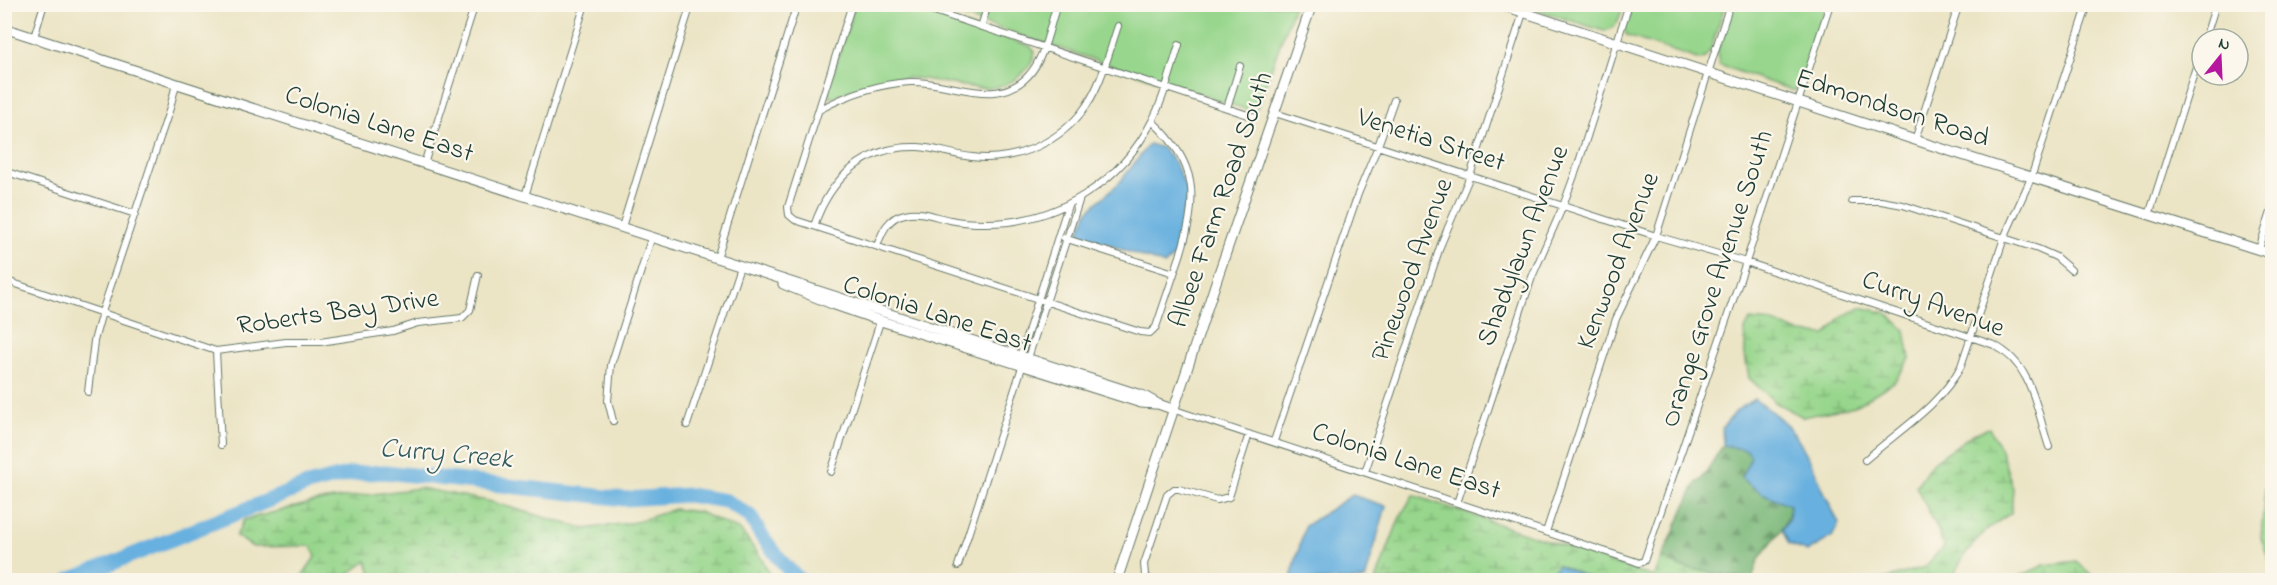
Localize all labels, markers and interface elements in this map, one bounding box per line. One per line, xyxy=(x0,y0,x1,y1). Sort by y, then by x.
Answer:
north arrow xyxy=(2190,27,2250,87)
text: N xyxy=(2215,32,2233,58)
street label: Edmondson Road xyxy=(1790,59,1994,159)
street label: Albee Farm Road South xyxy=(1160,67,1284,333)
street label: Colonia Lane East xyxy=(279,76,479,174)
street label: Venetia Street xyxy=(1351,98,1510,183)
street label: Orange Grove Avenue South xyxy=(1651,125,1785,433)
street label: Shadylawn Avenue xyxy=(1468,139,1581,352)
street label: Kenwood Avenue xyxy=(1567,166,1671,355)
street label: Pinewood Avenue xyxy=(1362,172,1465,367)
street label: Curry Avenue xyxy=(1856,261,2011,349)
street label: Colonia Lane East xyxy=(837,266,1037,364)
street label: Roberts Bay Drive xyxy=(235,279,442,346)
street label: Colonia Lane East xyxy=(1306,413,1506,511)
water label: Curry Creek xyxy=(378,429,516,481)

